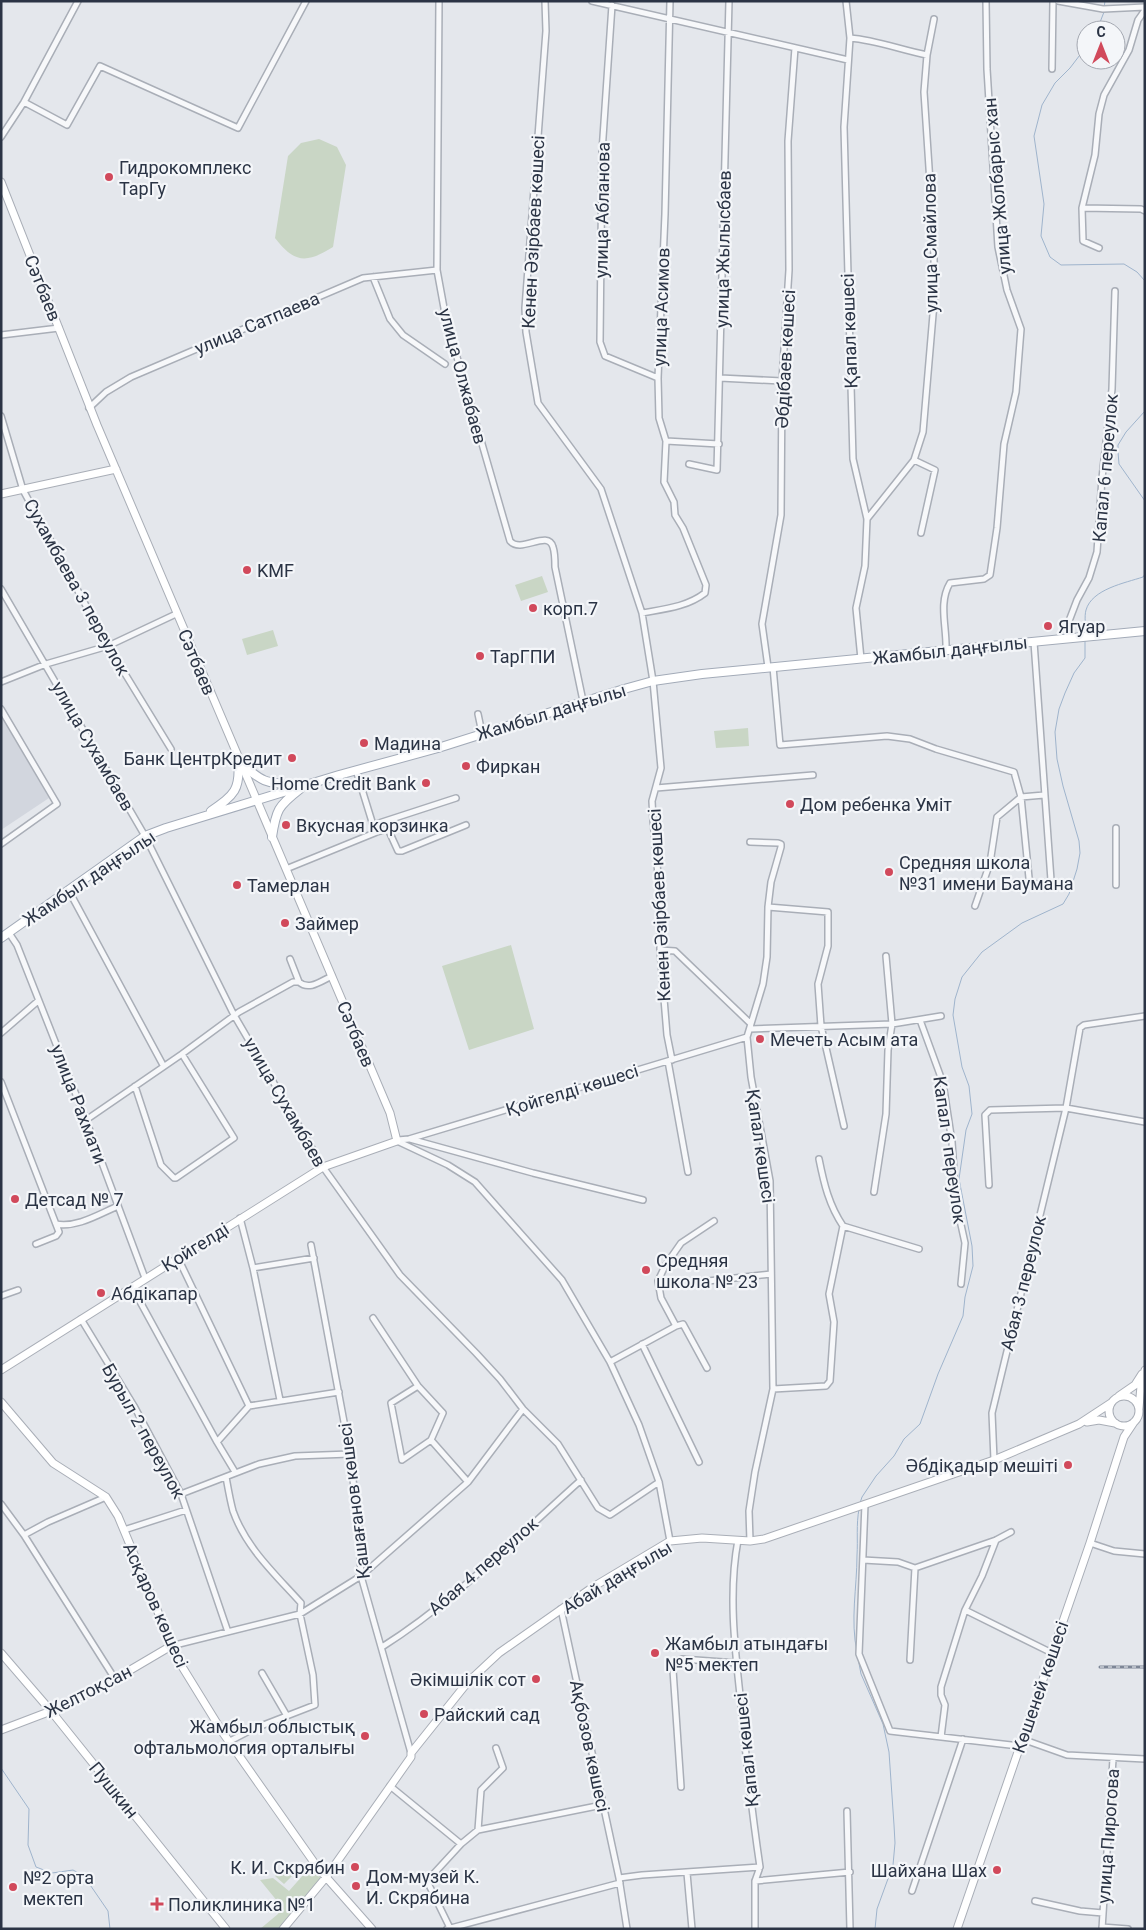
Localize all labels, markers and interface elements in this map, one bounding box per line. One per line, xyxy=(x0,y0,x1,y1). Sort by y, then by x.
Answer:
north arrow xyxy=(1076,20,1126,70)
text: С xyxy=(1096,24,1106,40)
street label: улица Жолбарыс хан xyxy=(979,97,1015,275)
street label: Кенен Әзірбаев көшесі xyxy=(517,135,549,329)
street label: улица Абланова xyxy=(590,142,614,278)
place label: Гидрокомплекс ТарГу xyxy=(119,157,251,199)
street label: улица Жылысбаев xyxy=(711,170,735,328)
marker: Гидрокомплекс ТарГу xyxy=(103,171,115,183)
street label: улица Смайлова xyxy=(918,173,942,313)
street label: улица Асимов xyxy=(648,247,674,367)
street label: Сәтбаев xyxy=(20,252,66,324)
street label: Қапал көшесі xyxy=(836,273,862,389)
street label: улица Сатпаева xyxy=(191,287,323,359)
street label: Әбдібаев көшесі xyxy=(771,289,799,429)
street label: улица Олжабаев xyxy=(435,306,491,446)
street label: Капал 6 переулок xyxy=(1088,393,1122,543)
street label: Сухамбаева 3 переулок xyxy=(20,495,134,679)
place label: KMF xyxy=(257,560,294,581)
marker: KMF xyxy=(241,564,253,576)
place label: корп.7 xyxy=(543,598,598,619)
marker: корп.7 xyxy=(527,602,539,614)
place label: Ягуар xyxy=(1058,616,1105,637)
marker: Ягуар xyxy=(1042,620,1054,632)
street label: Сәтбаев xyxy=(174,626,220,698)
street label: Жамбыл даңғылы xyxy=(871,631,1029,669)
place label: ТарГПИ xyxy=(490,646,555,667)
marker: ТарГПИ xyxy=(474,650,486,662)
street label: улица Сухамбаев xyxy=(47,678,139,814)
street label: Жамбыл даңғылы xyxy=(473,679,629,745)
place label: Мадина xyxy=(374,733,441,754)
marker: Мадина xyxy=(358,737,370,749)
place label: Банк ЦентрКредит xyxy=(124,748,282,769)
marker: Банк ЦентрКредит xyxy=(286,752,298,764)
place label: Фиркан xyxy=(476,756,540,777)
marker: Фиркан xyxy=(460,760,472,772)
place label: Home Credit Bank xyxy=(271,773,417,794)
marker: Home Credit Bank xyxy=(420,777,432,789)
place label: Дом ребенка Умiт xyxy=(800,794,952,815)
marker: Дом ребенка Умiт xyxy=(784,798,796,810)
street label: Кенен Әзірбаев көшесі xyxy=(643,808,675,1002)
place label: Вкусная корзинка xyxy=(296,815,449,836)
marker: Вкусная корзинка xyxy=(280,819,292,831)
street label: Жамбыл даңғылы xyxy=(19,826,159,930)
place label: Средняя школа №31 имени Баумана xyxy=(899,852,1074,894)
marker: Средняя школа №31 имени Баумана xyxy=(883,866,895,878)
place label: Тамерлан xyxy=(247,875,330,896)
marker: Тамерлан xyxy=(231,879,243,891)
place label: Займер xyxy=(295,913,359,934)
marker: Займер xyxy=(279,917,291,929)
street label: Сәтбаев xyxy=(333,998,379,1070)
place label: Мечеть Асым ата xyxy=(770,1029,918,1050)
marker: Мечеть Асым ата xyxy=(754,1033,766,1045)
street label: улица Сухамбаев xyxy=(239,1034,331,1170)
street label: улица Рахмати xyxy=(47,1041,111,1167)
street label: Қойгелді көшесі xyxy=(503,1060,641,1120)
street label: Капал 6 переулок xyxy=(929,1075,971,1226)
street label: Қапал көшесі xyxy=(743,1088,779,1204)
place label: Детсад № 7 xyxy=(25,1189,124,1210)
marker: Детсад № 7 xyxy=(9,1193,21,1205)
street label: Абая 3 переулок xyxy=(996,1213,1050,1353)
street label: Қойгелді xyxy=(157,1218,233,1276)
place label: Средняя школа № 23 xyxy=(656,1250,758,1292)
marker: Средняя школа № 23 xyxy=(640,1264,652,1276)
place label: Абдiкапар xyxy=(111,1283,198,1304)
marker: Абдiкапар xyxy=(95,1287,107,1299)
street label: Бурыл 2 переулок xyxy=(98,1360,190,1503)
street label: Қашағанов көшесі xyxy=(334,1422,374,1580)
place label: Әбдіқадыр мешіті xyxy=(906,1455,1058,1476)
marker: Әбдіқадыр мешіті xyxy=(1062,1459,1074,1471)
street label: Абая 4 переулок xyxy=(424,1512,542,1619)
street label: Абай даңғылы xyxy=(559,1536,675,1618)
street label: Асқаров көшесі xyxy=(119,1539,193,1671)
street label: Көшеней көшесі xyxy=(1008,1618,1072,1756)
place label: Жамбыл атындағы №5 мектеп xyxy=(665,1633,828,1675)
marker: Жамбыл атындағы №5 мектеп xyxy=(649,1647,661,1659)
street label: Желтоқсан xyxy=(41,1660,135,1722)
place label: Әкімшілік сот xyxy=(410,1669,526,1690)
marker: Әкімшілік сот xyxy=(530,1673,542,1685)
street label: Ақбозов көшесі xyxy=(566,1678,614,1814)
street label: Қапал көшесі xyxy=(730,1692,762,1808)
place label: Райский сад xyxy=(434,1704,540,1725)
marker: Райский сад xyxy=(418,1708,430,1720)
place label: Жамбыл облыстық офтальмология орталығы xyxy=(134,1716,355,1758)
marker: Жамбыл облыстық офтальмология орталығы xyxy=(359,1730,371,1742)
street label: Пушкин xyxy=(85,1758,143,1822)
street label: улица Пирогова xyxy=(1093,1768,1123,1904)
place label: К. И. Скрябин xyxy=(230,1857,345,1878)
place label: Шайхана Шах xyxy=(871,1860,987,1881)
marker: К. И. Скрябин xyxy=(349,1861,361,1873)
marker: Шайхана Шах xyxy=(991,1864,1003,1876)
place label: Дом-музей К. И. Скрябина xyxy=(366,1866,480,1908)
place label: №2 орта мектеп xyxy=(23,1867,94,1909)
marker: Дом-музей К. И. Скрябина xyxy=(350,1880,362,1892)
marker: №2 орта мектеп xyxy=(7,1881,19,1893)
place label: Поликлиника №1 xyxy=(168,1894,316,1915)
marker: Поликлиника №1 xyxy=(150,1897,164,1911)

